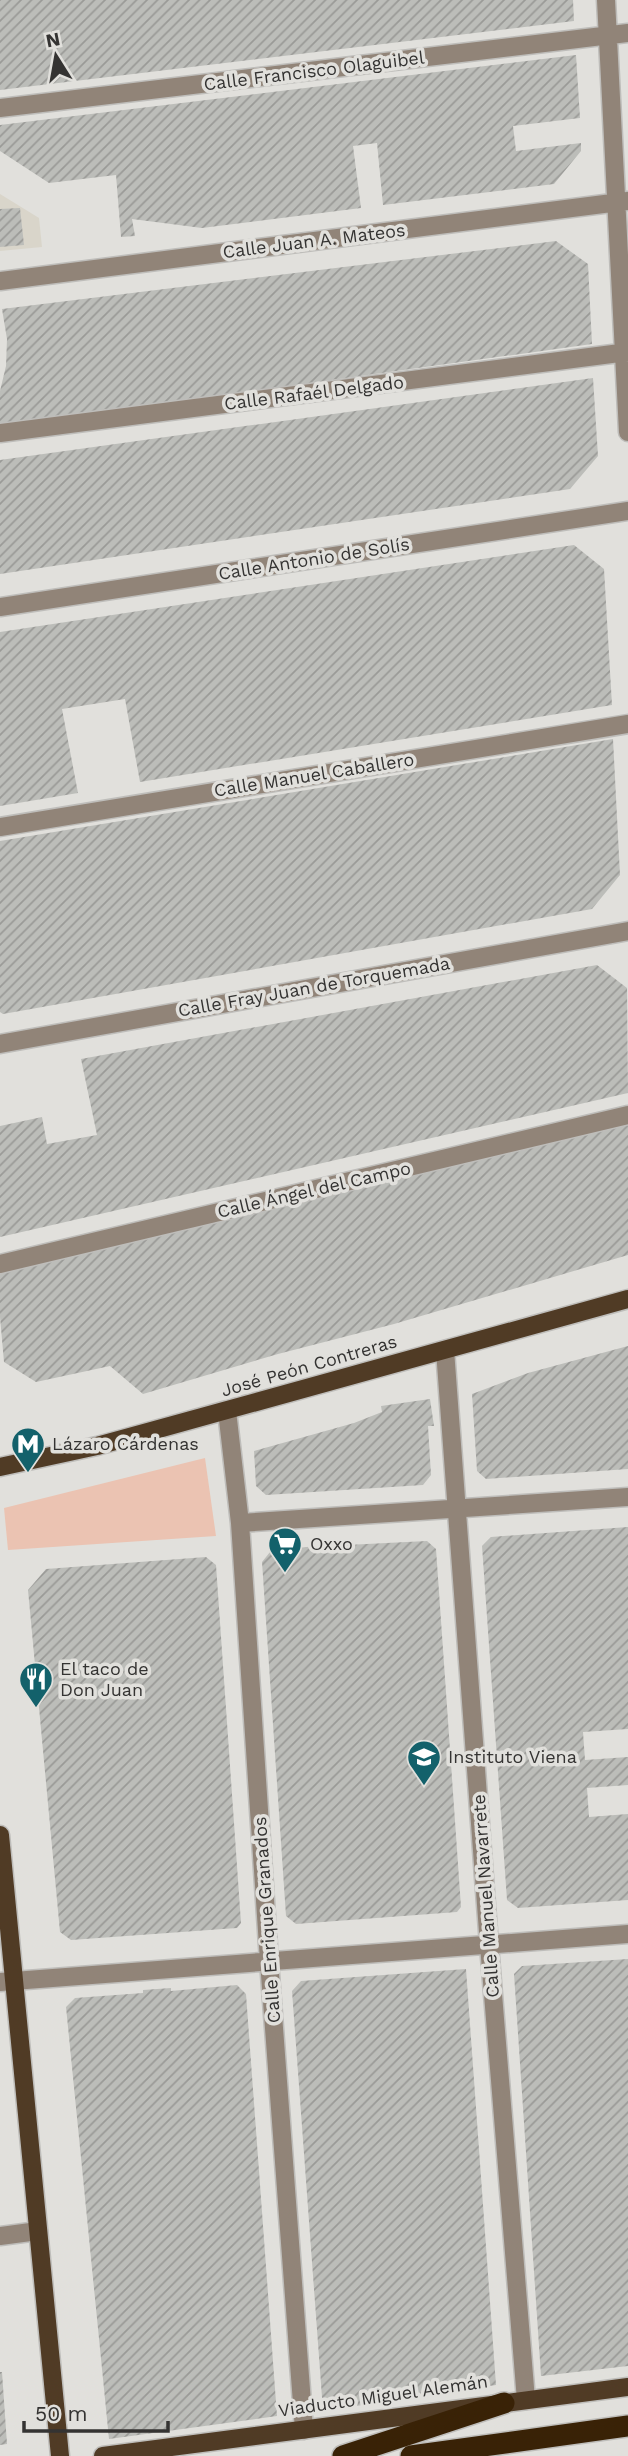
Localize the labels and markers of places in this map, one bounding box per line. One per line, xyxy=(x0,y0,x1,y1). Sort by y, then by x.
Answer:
metro station icon: Lázaro Cárdenas xyxy=(9,1425,47,1474)
place label: Lázaro Cárdenas xyxy=(52,1433,199,1454)
supermarket icon: Oxxo xyxy=(266,1525,304,1574)
place label: Oxxo xyxy=(310,1533,353,1554)
place label: El taco de Don Juan xyxy=(60,1658,149,1700)
restaurant icon: El taco de Don Juan xyxy=(17,1660,55,1709)
school or university icon: Instituto Viena xyxy=(405,1738,443,1787)
place label: Instituto Viena xyxy=(448,1746,577,1767)

